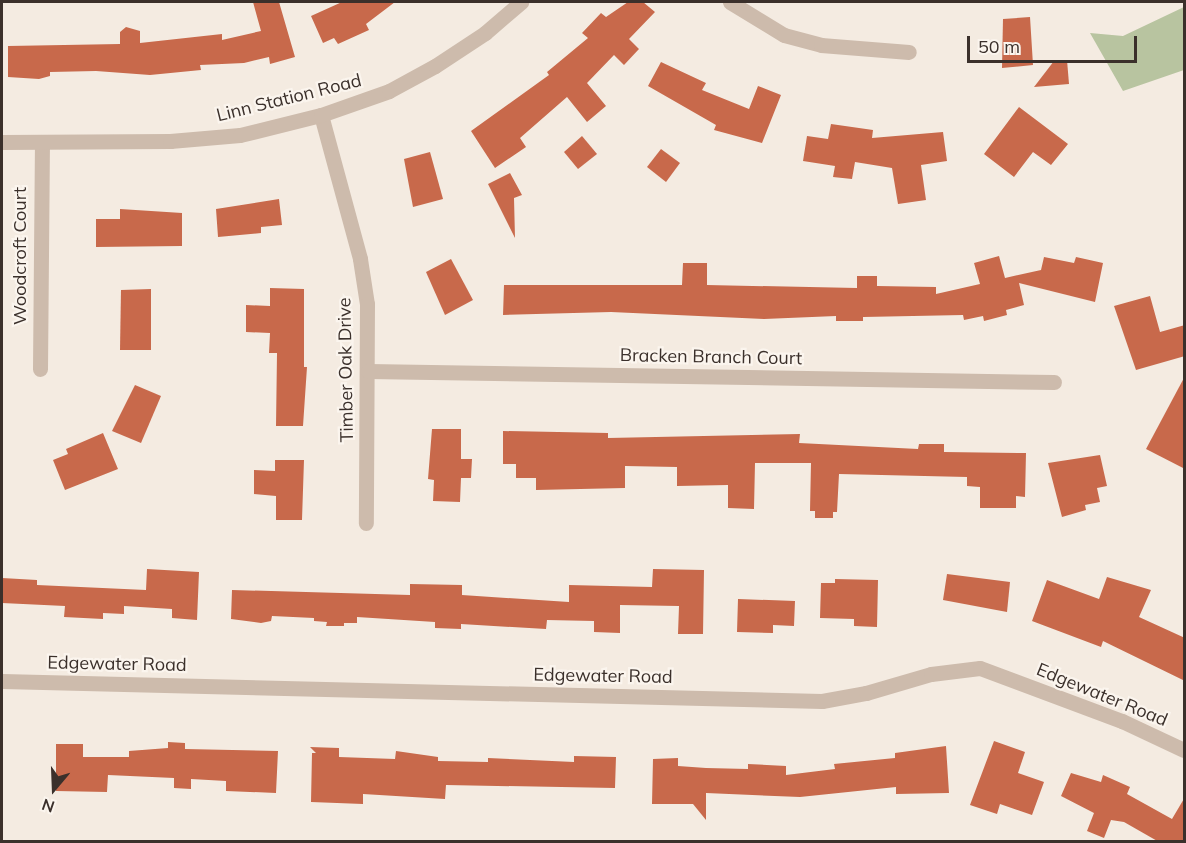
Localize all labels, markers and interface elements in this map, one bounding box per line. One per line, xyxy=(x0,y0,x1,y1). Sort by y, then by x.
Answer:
scale bar xyxy=(970,24,1140,62)
text: 50 m xyxy=(978,35,1020,58)
street label: Linn Station Road xyxy=(214,70,364,126)
street label: Woodcroft Court xyxy=(9,187,31,325)
street label: Timber Oak Drive xyxy=(334,297,358,443)
street label: Bracken Branch Court xyxy=(620,345,802,369)
street label: Edgewater Road xyxy=(47,652,187,676)
street label: Edgewater Road xyxy=(1033,659,1171,731)
street label: Edgewater Road xyxy=(533,664,673,688)
north arrow xyxy=(24,759,84,819)
text: N xyxy=(39,795,57,817)

